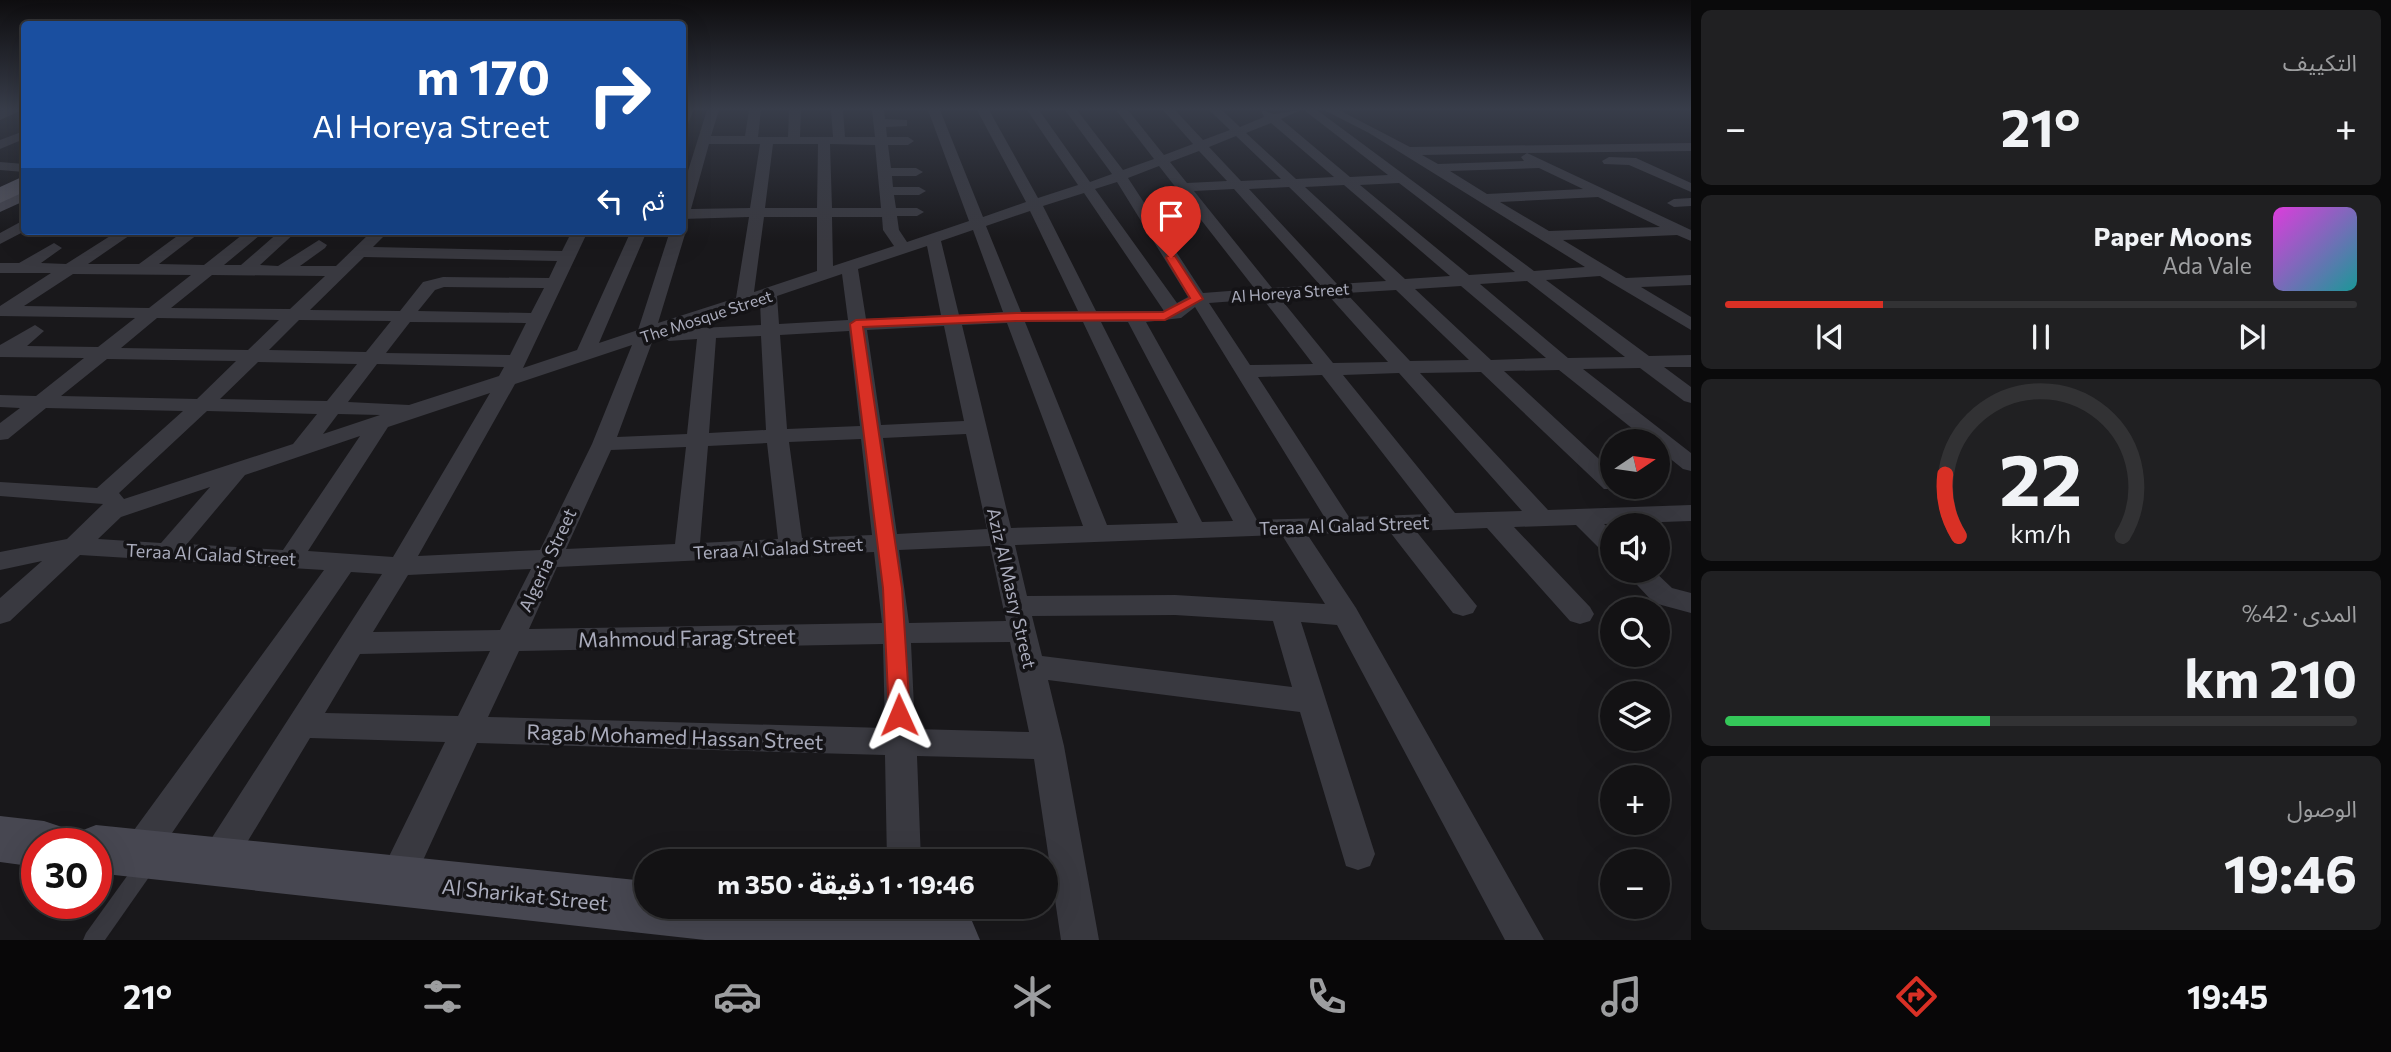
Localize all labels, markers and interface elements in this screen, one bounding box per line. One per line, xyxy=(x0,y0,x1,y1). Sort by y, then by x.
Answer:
text: 170 m xyxy=(417,45,550,105)
text: التكييف xyxy=(2283,48,2357,76)
icon: right xyxy=(574,49,665,140)
text: 21° xyxy=(2001,94,2080,158)
text: − xyxy=(1725,103,1747,150)
text: + xyxy=(2335,103,2357,150)
text: Al Horeya Street xyxy=(312,105,550,145)
icon: left xyxy=(591,182,629,220)
text: ثم xyxy=(643,184,665,215)
pin xyxy=(1141,186,1201,258)
icon: arrive xyxy=(1152,197,1190,235)
text: Paper Moons xyxy=(2094,220,2252,251)
text: Ada Vale xyxy=(2162,251,2252,279)
street label: Al Horeya Street xyxy=(1230,278,1350,306)
street label: The Mosque Street xyxy=(637,286,775,346)
icon: previous xyxy=(1811,318,1849,356)
icon: pause xyxy=(2022,318,2060,356)
icon: next xyxy=(2233,318,2271,356)
north arrow xyxy=(1600,429,1670,499)
map controls xyxy=(1600,429,1670,919)
text: 22 xyxy=(2000,432,2082,521)
street label: Algeria Street xyxy=(513,505,581,615)
street label: Aziz Al Masry Street xyxy=(983,505,1041,671)
street label: Teraa Al Galad Street xyxy=(1258,511,1430,539)
button: sound xyxy=(1600,513,1670,583)
text: km/h xyxy=(2011,518,2071,548)
street label: Teraa Al Galad Street xyxy=(692,533,864,563)
street label: Teraa Al Galad Street xyxy=(125,539,297,569)
button: search xyxy=(1600,597,1670,667)
text: المدى · 42% xyxy=(2242,599,2357,627)
street label: Mahmoud Farag Street xyxy=(578,623,796,651)
text: 210 km xyxy=(2184,645,2357,709)
position arrow xyxy=(862,678,936,752)
button: layers xyxy=(1600,681,1670,751)
street label: Ragab Mohamed Hassan Street xyxy=(526,718,824,754)
button: + xyxy=(1600,765,1670,835)
text: الوصول xyxy=(2287,794,2357,822)
speed limit sign: 30 xyxy=(21,828,112,919)
text: 19:46 xyxy=(2224,840,2357,904)
button: − xyxy=(1600,849,1670,919)
text: 19:46 · 1 دقيقة · 350 m xyxy=(717,868,975,899)
street label: Al Sharikat Street xyxy=(440,873,610,915)
icon: filters xyxy=(418,972,467,1021)
icon: car xyxy=(713,972,762,1021)
icon: climate xyxy=(1008,972,1057,1021)
icon: phone xyxy=(1302,972,1351,1021)
icon: music xyxy=(1597,972,1646,1021)
icon: directions xyxy=(1892,972,1941,1021)
text: 21° xyxy=(123,976,172,1016)
text: 19:45 xyxy=(2187,976,2268,1016)

